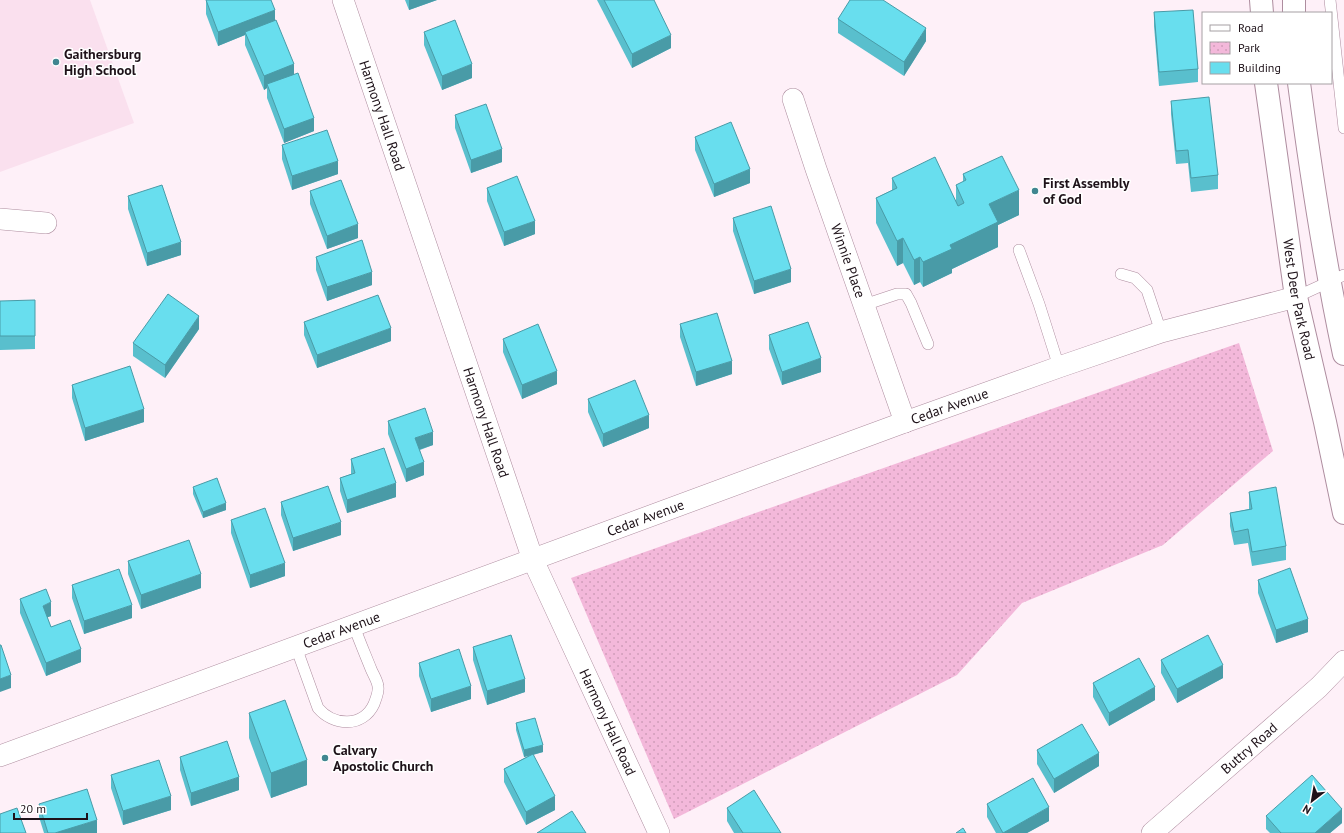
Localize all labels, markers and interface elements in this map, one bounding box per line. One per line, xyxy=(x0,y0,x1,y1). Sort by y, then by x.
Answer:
legend xyxy=(1202,12,1332,84)
text: Road xyxy=(1238,20,1263,35)
text: Park xyxy=(1238,40,1260,55)
place label: Gaithersburg High School xyxy=(64,45,141,79)
marker: Gaithersburg High School xyxy=(51,57,61,67)
street label: Harmony Hall Road xyxy=(355,58,409,173)
text: Building xyxy=(1238,60,1281,75)
place label: First Assembly of God xyxy=(1043,174,1130,208)
marker: First Assembly of God xyxy=(1030,186,1040,196)
street label: Winnie Place xyxy=(827,221,870,300)
street label: West Deer Park Road xyxy=(1279,238,1319,362)
street label: Harmony Hall Road xyxy=(459,365,513,480)
street label: Cedar Avenue xyxy=(908,384,991,428)
street label: Cedar Avenue xyxy=(604,495,687,540)
street label: Cedar Avenue xyxy=(300,608,383,652)
street label: Harmony Hall Road xyxy=(575,666,640,778)
street label: Buttry Road xyxy=(1217,718,1281,778)
place label: Calvary Apostolic Church xyxy=(333,741,433,775)
marker: Calvary Apostolic Church xyxy=(320,753,330,763)
north arrow xyxy=(1292,781,1332,821)
scale bar xyxy=(14,795,87,821)
text: 20 m xyxy=(20,801,46,816)
text: N xyxy=(1300,802,1314,817)

